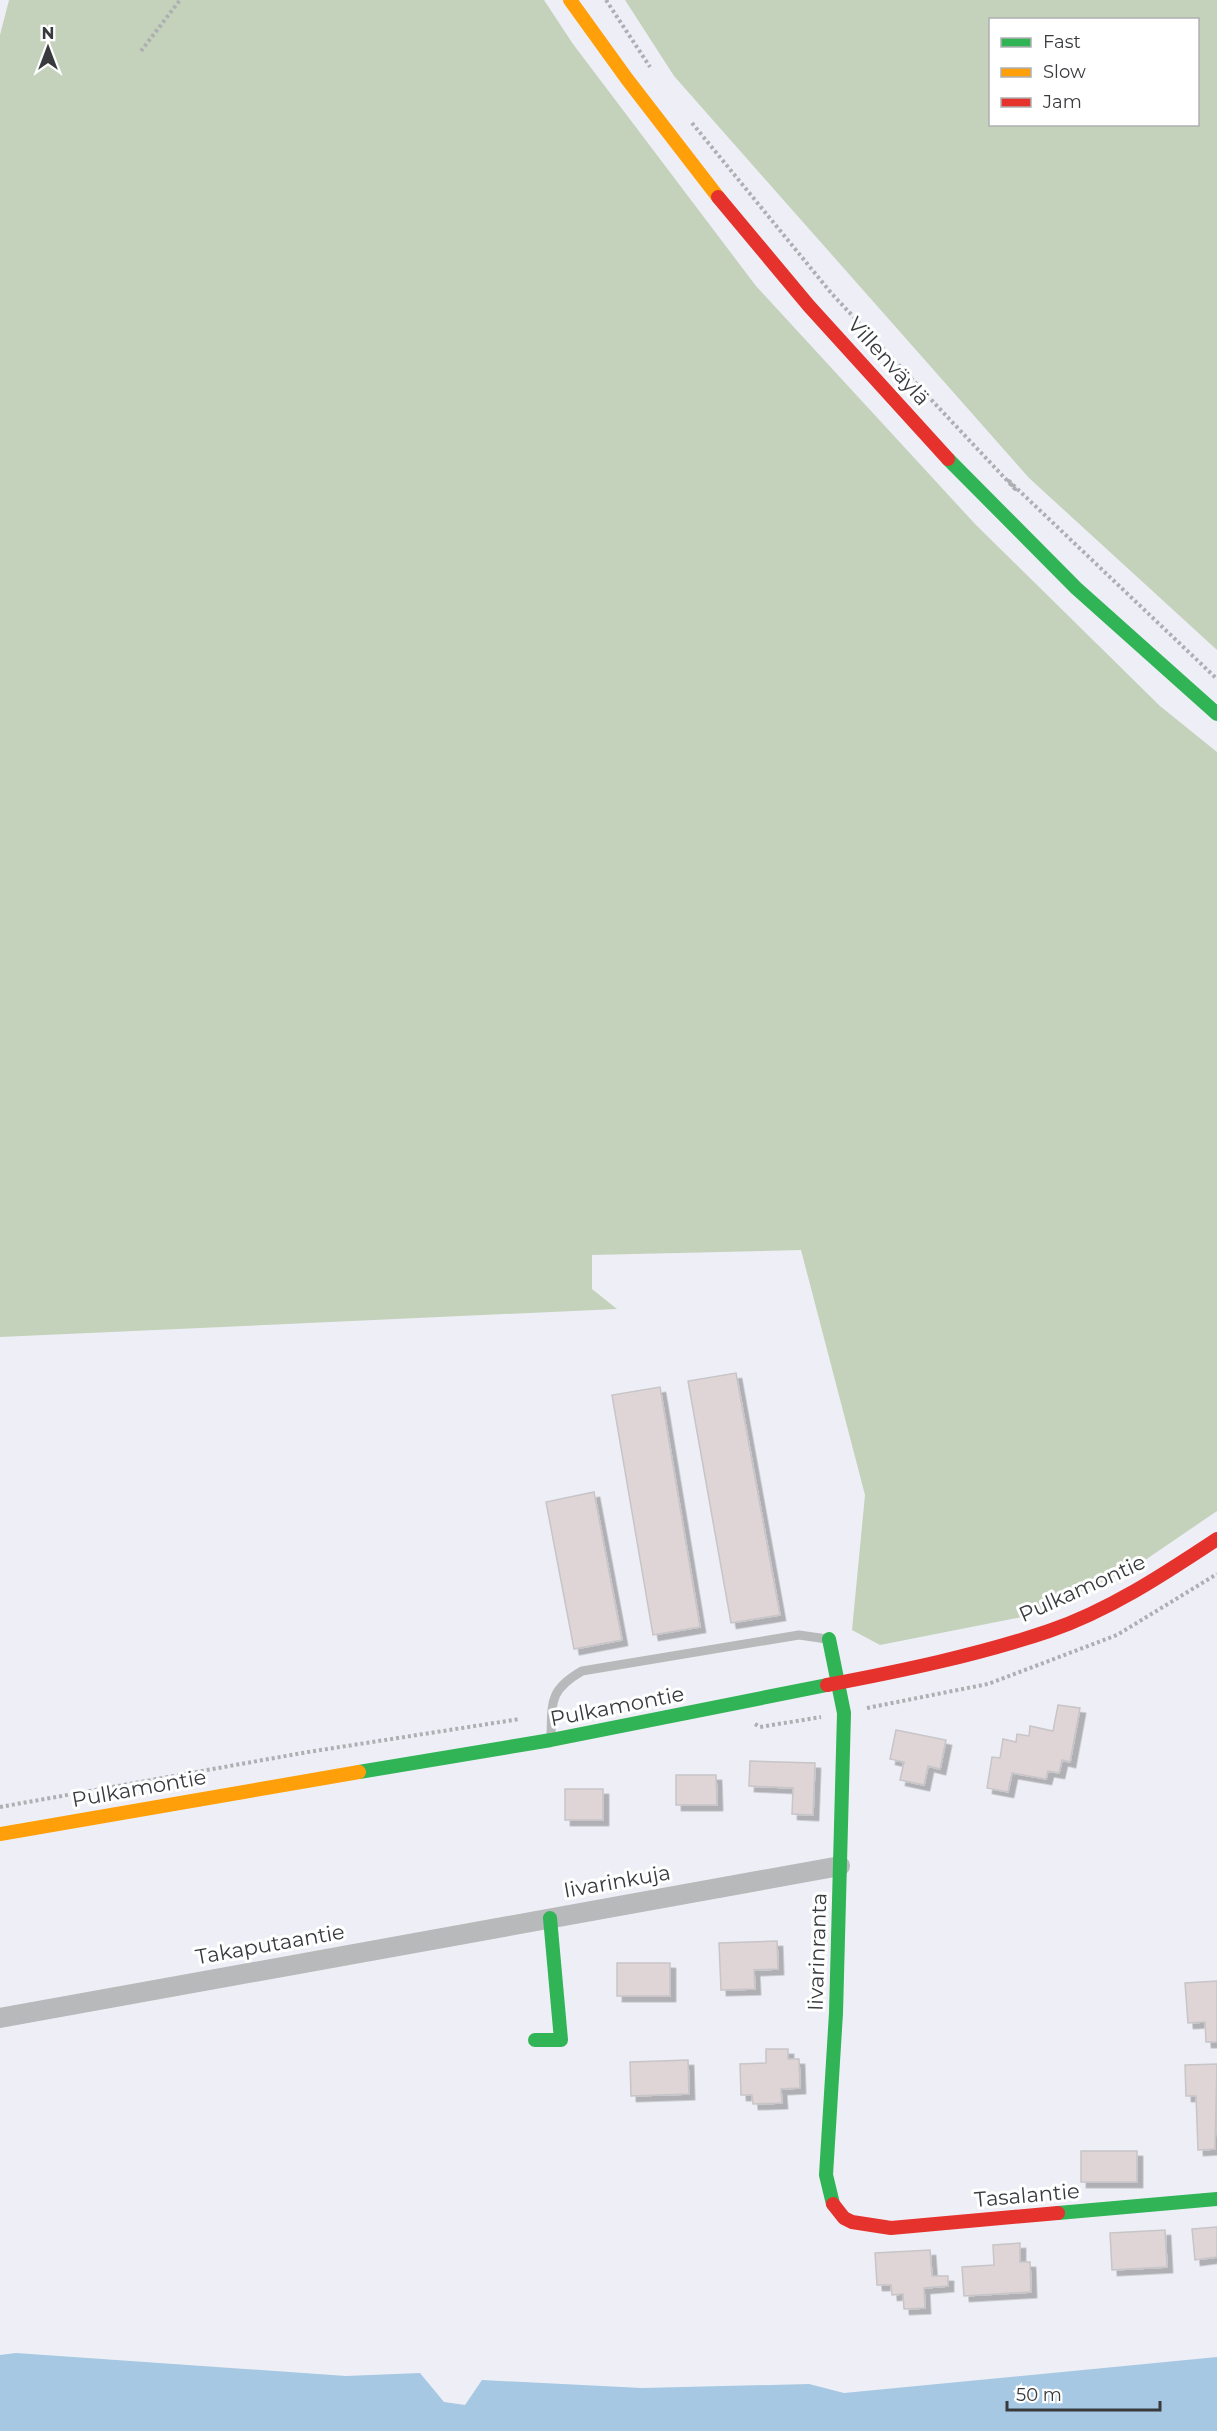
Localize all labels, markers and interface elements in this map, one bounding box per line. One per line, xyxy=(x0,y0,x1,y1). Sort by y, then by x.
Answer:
north arrow xyxy=(18,18,78,78)
legend xyxy=(989,18,1199,126)
text: N xyxy=(42,24,54,43)
text: Fast xyxy=(1043,31,1081,53)
text: Slow xyxy=(1043,61,1086,83)
text: Jam xyxy=(1042,91,1082,113)
street label: Villenväylä xyxy=(843,312,935,410)
street label: Pulkamontie xyxy=(1015,1549,1149,1627)
street label: Pulkamontie xyxy=(548,1681,686,1731)
street label: Pulkamontie xyxy=(70,1764,208,1812)
street label: Iivarinkuja xyxy=(562,1859,672,1903)
street label: Iivarinranta xyxy=(802,1893,832,2011)
street label: Takaputaantie xyxy=(194,1919,346,1969)
street label: Tasalantie xyxy=(973,2178,1081,2212)
scale bar xyxy=(1007,2374,1160,2412)
text: 50 m xyxy=(1016,2384,1062,2406)

